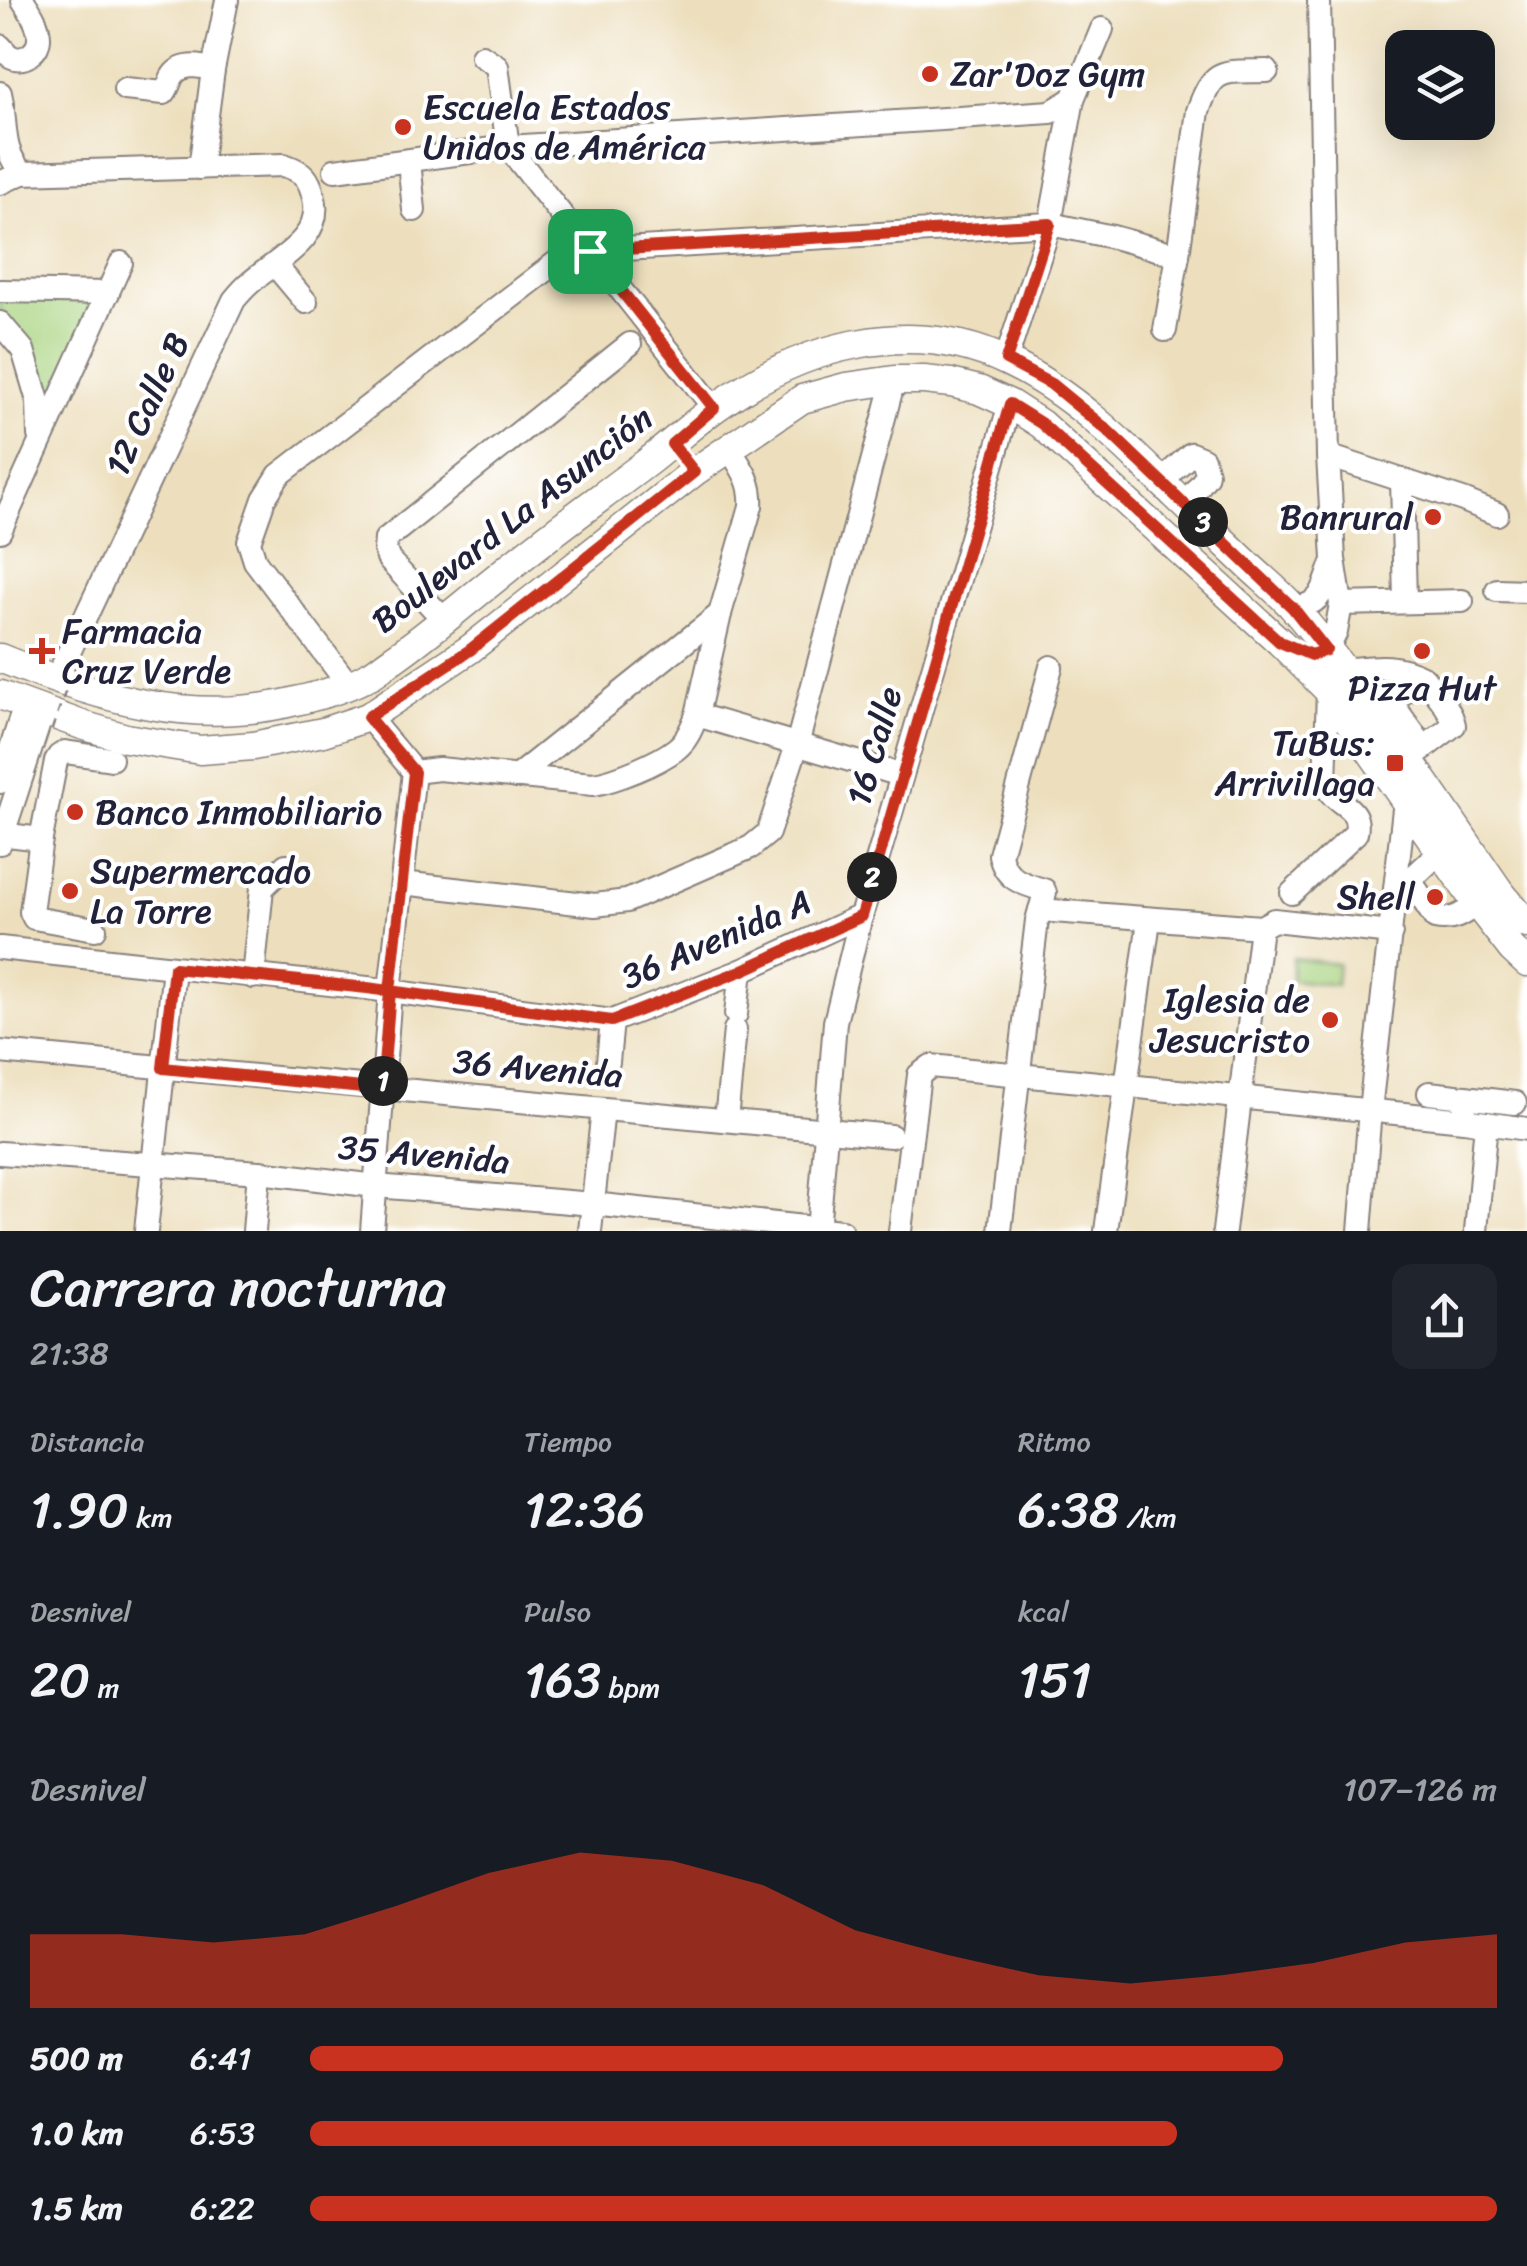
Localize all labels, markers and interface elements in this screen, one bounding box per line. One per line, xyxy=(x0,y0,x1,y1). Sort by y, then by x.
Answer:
map controls xyxy=(1385,30,1495,140)
button: layers xyxy=(1385,30,1495,140)
place label: Zar'Doz Gym xyxy=(950,43,1145,105)
marker: Zar'Doz Gym xyxy=(919,63,941,85)
place label: Escuela Estados Unidos de América xyxy=(423,76,706,178)
marker: Escuela Estados Unidos de América xyxy=(392,116,414,138)
pin xyxy=(548,209,633,294)
icon: arrive xyxy=(563,224,618,279)
street label: 12 Calle B xyxy=(87,321,207,487)
street label: Boulevard La Asunción xyxy=(357,388,667,650)
place label: Banrural xyxy=(1279,486,1414,548)
pin: 3 xyxy=(1178,497,1228,547)
text: 3 xyxy=(1195,497,1211,546)
marker: Banrural xyxy=(1422,506,1444,528)
place label: Farmacia Cruz Verde xyxy=(62,600,231,702)
marker: Farmacia Cruz Verde xyxy=(31,640,53,662)
marker: Pizza Hut xyxy=(1411,640,1433,662)
place label: Pizza Hut xyxy=(1348,657,1498,719)
street label: 16 Calle xyxy=(827,679,921,813)
place label: TuBus: Arrivillaga xyxy=(1214,712,1375,814)
marker: TuBus: Arrivillaga xyxy=(1384,752,1406,774)
place label: Banco Inmobiliario xyxy=(95,781,382,843)
marker: Banco Inmobiliario xyxy=(64,801,86,823)
place label: Supermercado La Torre xyxy=(90,840,311,942)
pin: 2 xyxy=(847,852,897,902)
text: 2 xyxy=(864,852,880,901)
place label: Shell xyxy=(1337,866,1416,928)
street label: 36 Avenida A xyxy=(611,871,821,1007)
marker: Supermercado La Torre xyxy=(59,880,81,902)
marker: Shell xyxy=(1424,886,1446,908)
place label: Iglesia de Jesucristo xyxy=(1149,969,1310,1071)
marker: Iglesia de Jesucristo xyxy=(1319,1009,1341,1031)
street label: 36 Avenida xyxy=(451,1030,626,1106)
pin: 1 xyxy=(358,1056,408,1106)
text: 1 xyxy=(377,1056,389,1105)
street label: 35 Avenida xyxy=(336,1116,513,1192)
text: Carrera nocturna xyxy=(30,1239,446,1336)
button: share xyxy=(1392,1264,1497,1369)
text: 21:38 xyxy=(30,1325,109,1382)
text: Distancia xyxy=(30,1417,145,1466)
text: Tiempo xyxy=(524,1417,612,1466)
text: Ritmo xyxy=(1018,1417,1091,1466)
text: 1.90 xyxy=(30,1466,129,1555)
text: 12:36 xyxy=(524,1466,645,1555)
text: 6:38 xyxy=(1018,1466,1119,1555)
text: km xyxy=(129,1493,173,1542)
text: /km xyxy=(1119,1493,1177,1542)
text: Desnivel xyxy=(30,1587,131,1636)
text: Pulso xyxy=(524,1587,591,1636)
text: kcal xyxy=(1018,1587,1069,1636)
text: 20 xyxy=(30,1636,90,1725)
text: 163 xyxy=(524,1636,601,1725)
text: 151 xyxy=(1018,1636,1091,1725)
text: m xyxy=(90,1663,119,1712)
text: bpm xyxy=(601,1663,660,1712)
text: Desnivel xyxy=(30,1761,146,1818)
text: 107–126 m xyxy=(1343,1761,1497,1818)
text: 500 m xyxy=(30,2030,123,2087)
text: 6:41 xyxy=(190,2030,252,2087)
text: 1.0 km xyxy=(30,2105,124,2162)
text: 6:53 xyxy=(190,2105,255,2162)
text: 1.5 km xyxy=(30,2180,123,2237)
text: 6:22 xyxy=(190,2180,255,2237)

